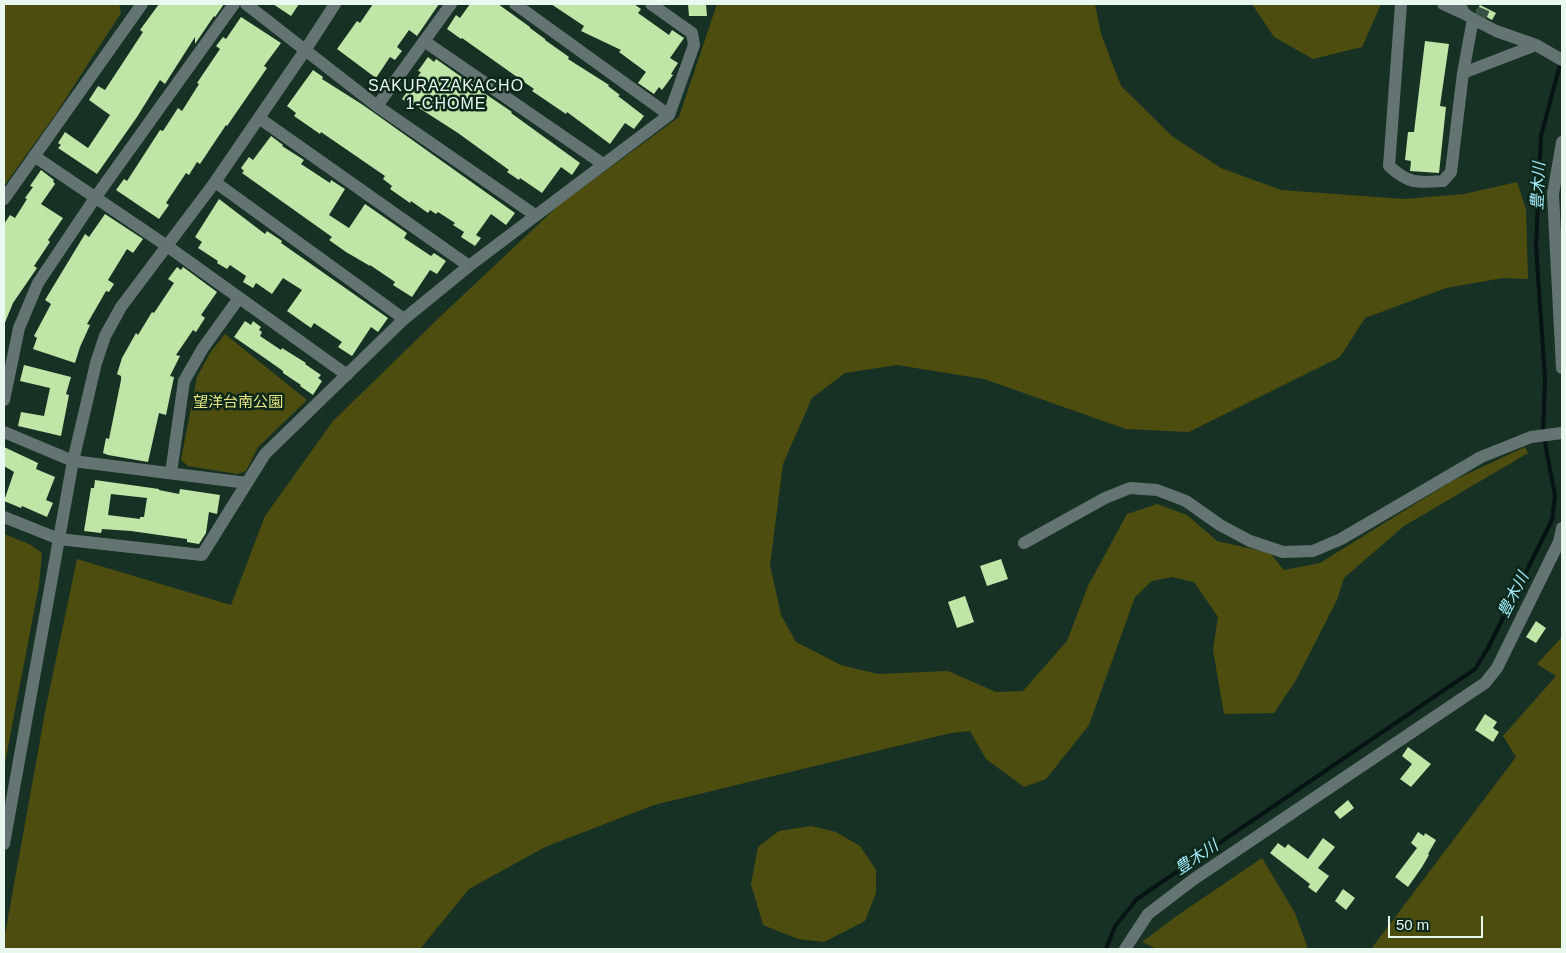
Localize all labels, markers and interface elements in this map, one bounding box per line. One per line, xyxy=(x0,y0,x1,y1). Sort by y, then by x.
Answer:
district label: SAKURAZAKACHO 1-CHOME xyxy=(366,77,526,115)
water label: 豊木川 xyxy=(1528,162,1550,210)
park label: 望洋台南公園 xyxy=(193,394,283,412)
water label: 豊木川 xyxy=(1495,569,1533,621)
water label: 豊木川 xyxy=(1172,837,1222,879)
scale bar xyxy=(1391,906,1486,938)
text: 50 m xyxy=(1396,916,1429,933)

